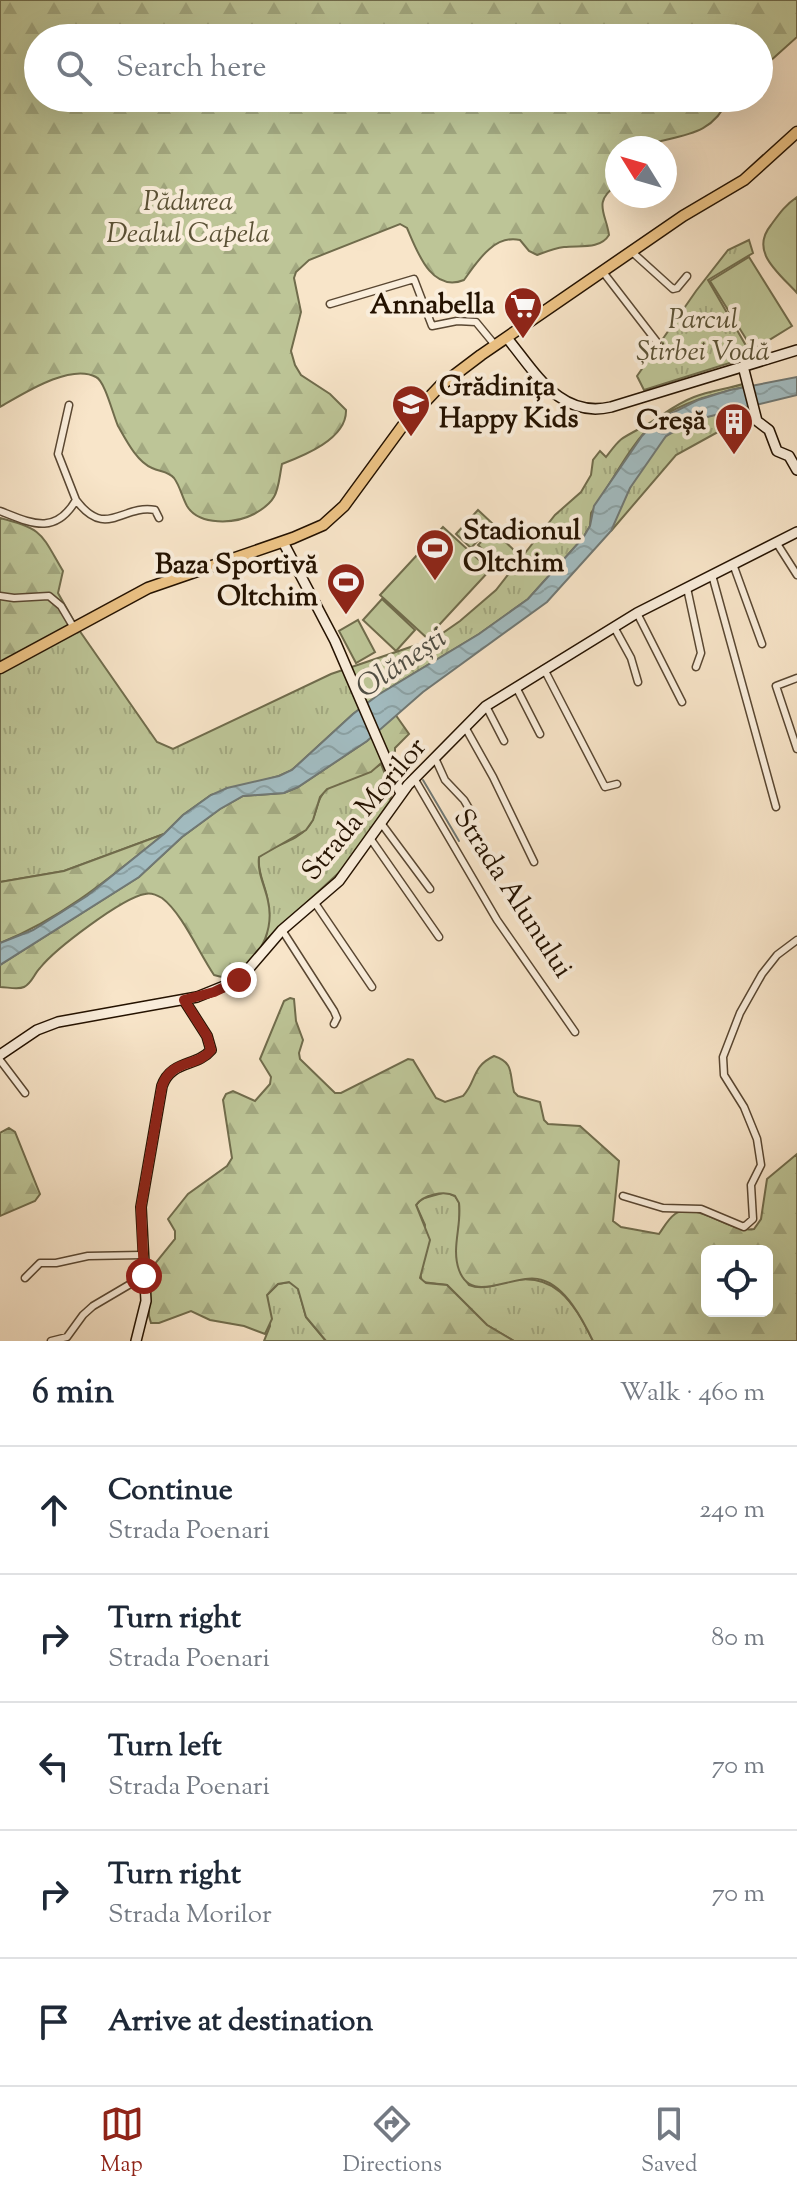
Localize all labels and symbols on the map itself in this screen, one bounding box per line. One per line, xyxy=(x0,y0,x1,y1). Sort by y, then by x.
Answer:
north arrow xyxy=(605,136,677,208)
park label: Pădurea Dealul Capela xyxy=(106,183,270,255)
supermarket icon: Annabella xyxy=(502,285,544,340)
place label: Annabella xyxy=(370,286,495,326)
park label: Parcul Știrbei Vodă xyxy=(636,301,770,373)
place label: Grădinița Happy Kids xyxy=(439,368,579,440)
school or university icon: Grădinița Happy Kids xyxy=(390,383,432,438)
building icon: Creșă xyxy=(713,401,755,456)
place label: Creșă xyxy=(636,402,706,442)
place label: Stadionul Oltchim xyxy=(463,512,581,584)
sports icon: Stadionul Oltchim xyxy=(414,527,456,582)
place label: Baza Sportivă Oltchim xyxy=(155,546,319,618)
sports icon: Baza Sportivă Oltchim xyxy=(325,561,367,616)
water label: Olănești xyxy=(348,618,456,710)
street label: Strada Morilor xyxy=(293,729,437,890)
street label: Strada Alunului xyxy=(442,802,582,986)
route end xyxy=(221,962,257,998)
route start xyxy=(126,1258,162,1294)

